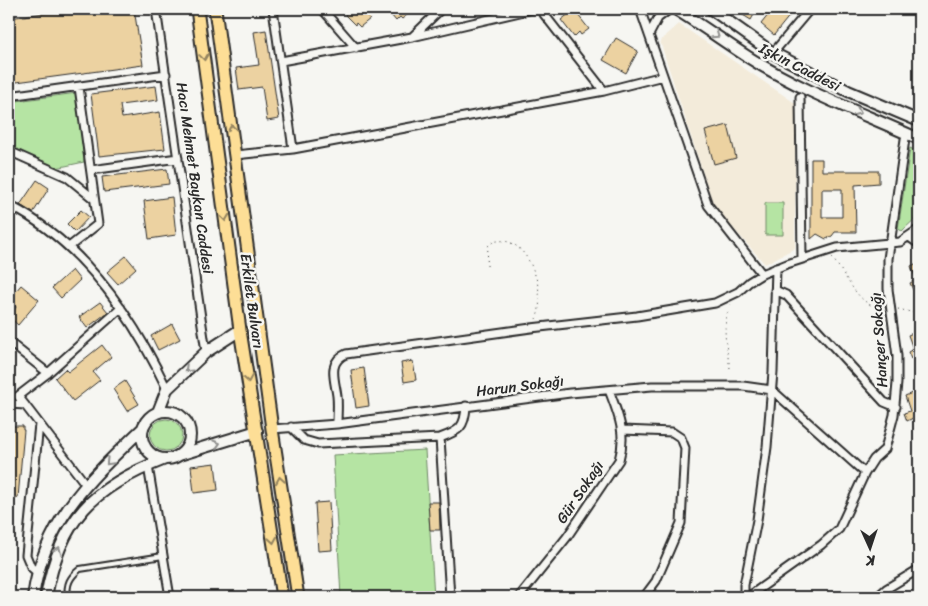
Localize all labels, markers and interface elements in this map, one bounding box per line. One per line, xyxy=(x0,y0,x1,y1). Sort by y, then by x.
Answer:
one-way arrow xyxy=(710,29,720,38)
street label: Işkın Caddesi xyxy=(754,35,846,99)
one-way arrow xyxy=(198,53,208,61)
street label: Hacı Mehmet Baykan Caddesi xyxy=(169,81,221,276)
one-way arrow xyxy=(853,105,862,116)
one-way arrow xyxy=(227,124,238,132)
one-way arrow xyxy=(220,214,230,222)
street label: Erkilet Bulvarı xyxy=(232,252,272,350)
street label: Hançer Sokağı xyxy=(863,291,895,389)
one-way arrow xyxy=(184,364,193,373)
street label: Harun Sokağı xyxy=(475,368,565,404)
one-way arrow xyxy=(243,375,253,383)
one-way arrow xyxy=(212,439,221,449)
street label: Gür Sokağı xyxy=(549,455,611,529)
one-way arrow xyxy=(106,456,115,465)
one-way arrow xyxy=(275,476,285,484)
north arrow xyxy=(846,524,896,574)
one-way arrow xyxy=(268,535,278,544)
one-way arrow xyxy=(52,546,63,555)
text: K xyxy=(864,548,877,573)

